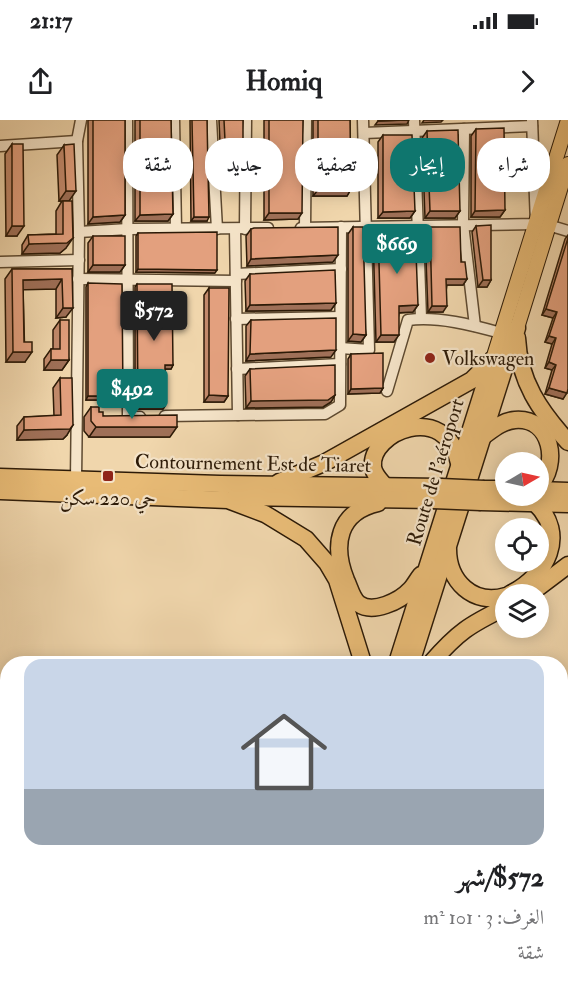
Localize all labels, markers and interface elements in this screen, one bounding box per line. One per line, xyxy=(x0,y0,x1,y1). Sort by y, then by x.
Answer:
text: 21:17 xyxy=(30,7,72,35)
icon: share xyxy=(24,65,57,98)
text: Homiq xyxy=(246,65,322,98)
icon: forward xyxy=(511,65,544,98)
chip: شقة xyxy=(123,138,193,192)
chip: جديد xyxy=(205,138,283,192)
chip: تصفية xyxy=(295,138,378,192)
chip: إيجار xyxy=(390,138,465,192)
chip: شراء xyxy=(477,138,550,192)
pin: $669 xyxy=(361,224,433,275)
text: $669 xyxy=(376,231,418,256)
pin: $572 xyxy=(118,291,190,342)
text: $572 xyxy=(134,298,174,323)
place label: Volkswagen xyxy=(442,346,534,371)
marker: Volkswagen xyxy=(423,351,437,365)
pin: $492 xyxy=(96,369,168,420)
text: $492 xyxy=(111,376,153,401)
street label: Route de l'aéroport xyxy=(401,395,471,549)
street label: Contournement Est de Tiaret xyxy=(135,449,372,478)
north arrow xyxy=(495,452,549,506)
map controls xyxy=(495,452,549,638)
marker: حي 220 سكن xyxy=(101,469,115,483)
place label: حي 220 سكن xyxy=(60,486,156,514)
button: locate xyxy=(495,518,549,572)
button: layers xyxy=(495,584,549,638)
icon: home xyxy=(230,698,338,806)
text: $572/شهر xyxy=(456,862,544,894)
text: الغرف: 3 · 101 m² xyxy=(423,905,544,930)
text: شقة xyxy=(518,940,544,965)

